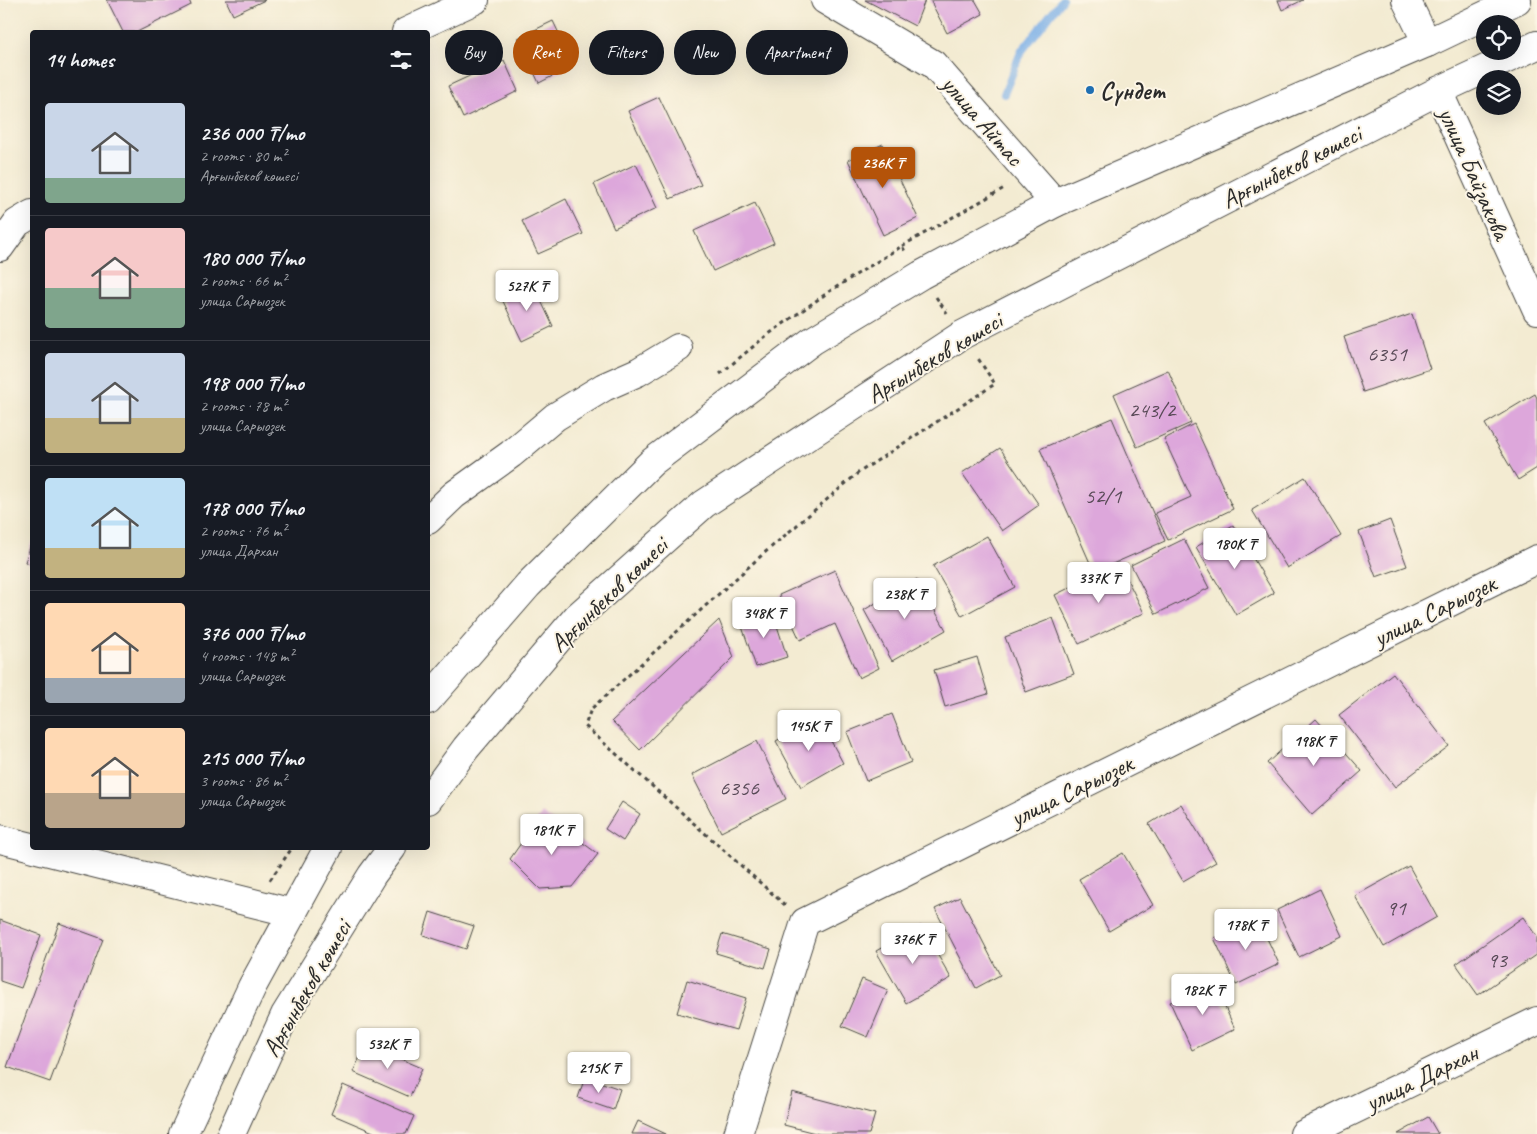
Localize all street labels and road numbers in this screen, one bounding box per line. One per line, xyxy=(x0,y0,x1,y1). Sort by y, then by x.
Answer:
street label: улица Айтас xyxy=(933,67,1031,174)
street label: улица Байзакова xyxy=(1429,100,1519,248)
street label: Арғынбеков көшесі xyxy=(1216,116,1370,216)
street label: Арғынбеков көшесі xyxy=(861,303,1011,411)
street label: Арғынбеков көшесі xyxy=(543,528,677,659)
street label: улица Сарыозек xyxy=(1366,567,1503,656)
street label: улица Сарыозек xyxy=(1003,747,1140,836)
street label: Арғынбеков көшесі xyxy=(255,912,361,1063)
street label: улица Дархан xyxy=(1358,1036,1485,1120)

